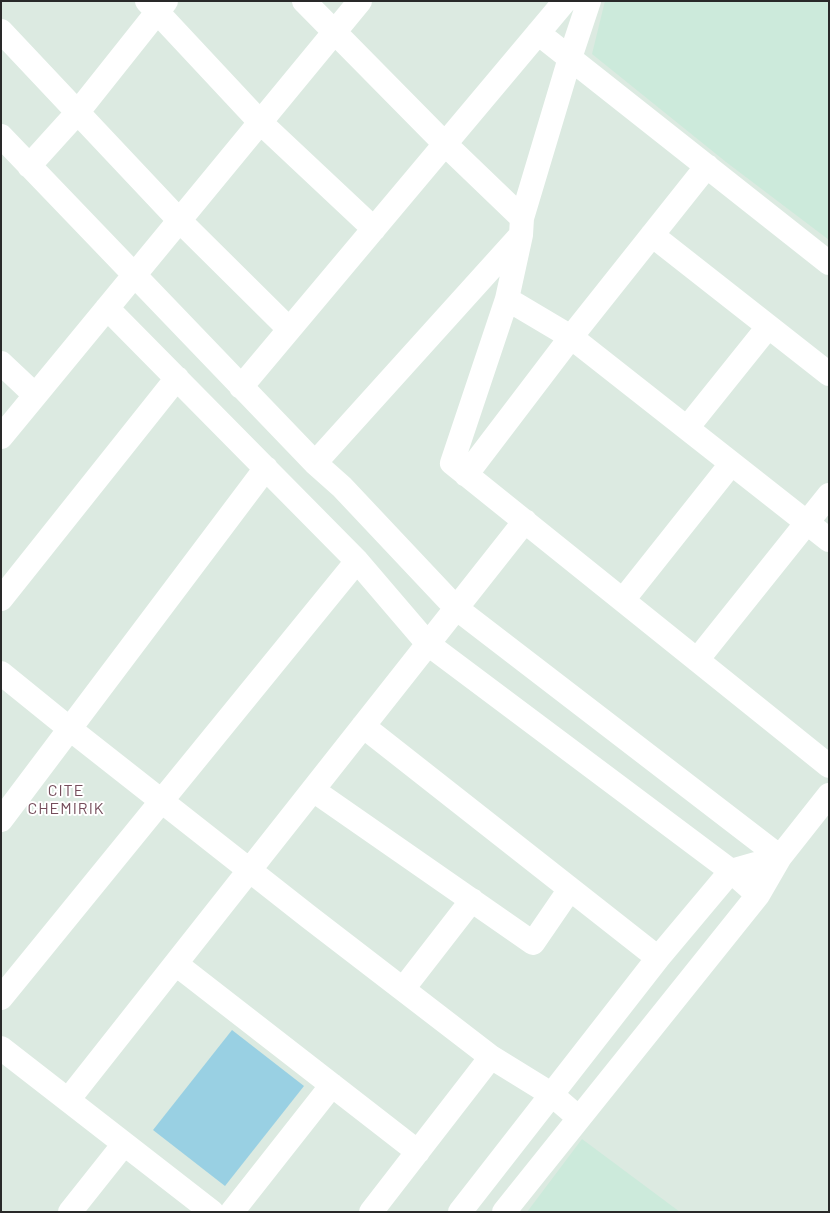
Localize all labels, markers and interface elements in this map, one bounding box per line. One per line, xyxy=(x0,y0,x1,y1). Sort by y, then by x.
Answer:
district label: CITE CHEMIRIK xyxy=(26,781,106,819)

